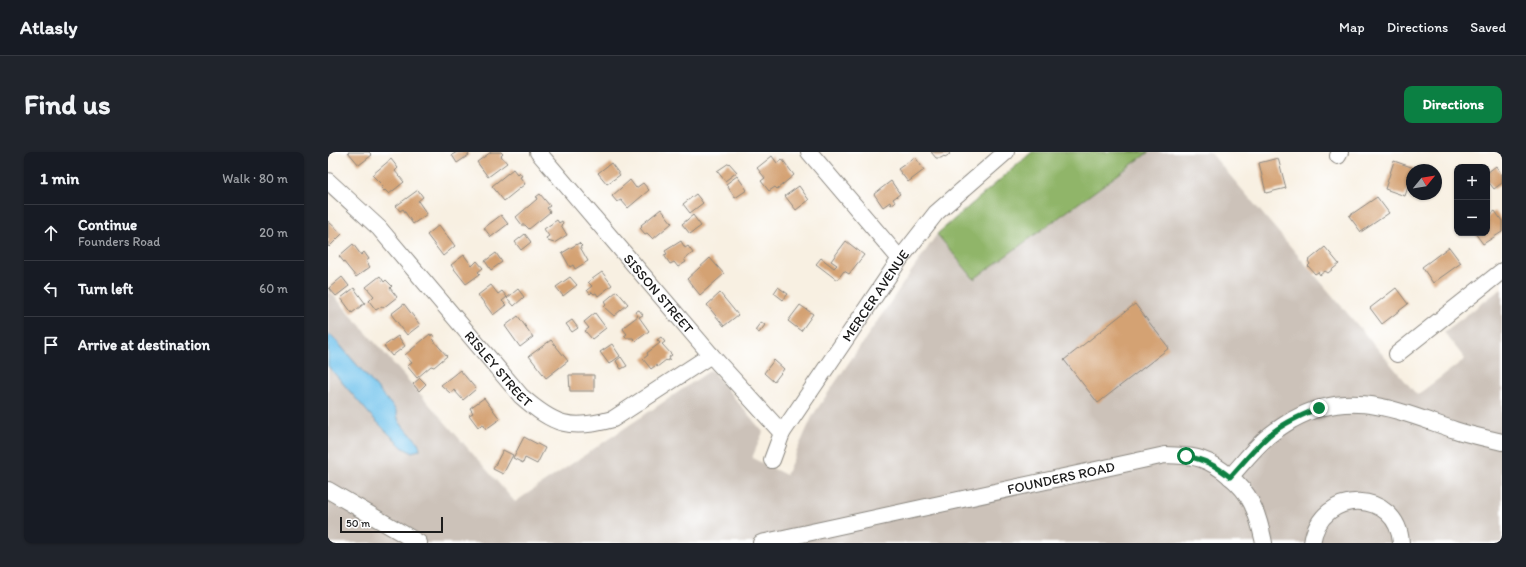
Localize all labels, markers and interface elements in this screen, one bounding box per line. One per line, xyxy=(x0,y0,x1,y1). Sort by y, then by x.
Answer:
text: Atlasly xyxy=(20,16,77,39)
text: Map xyxy=(1339,19,1365,36)
text: Directions xyxy=(1387,19,1448,36)
text: Saved xyxy=(1470,19,1506,36)
button: Directions xyxy=(1404,86,1502,123)
text: Find us xyxy=(24,87,111,121)
north arrow xyxy=(1406,164,1442,200)
map controls xyxy=(1454,164,1490,236)
button: + xyxy=(1454,164,1490,200)
text: 1 min xyxy=(40,168,79,188)
text: Walk · 80 m xyxy=(222,171,288,186)
button: − xyxy=(1454,200,1490,236)
text: Continue xyxy=(78,216,137,234)
icon: ahead xyxy=(40,222,62,244)
text: 20 m xyxy=(259,225,288,240)
text: Founders Road xyxy=(78,234,160,249)
street label: MERCER AVENUE xyxy=(838,246,913,345)
street label: SISSON STREET xyxy=(620,250,697,337)
icon: left xyxy=(40,278,62,300)
text: Turn left xyxy=(78,280,133,298)
text: 60 m xyxy=(259,281,288,296)
street label: RISLEY STREET xyxy=(461,327,536,411)
icon: arrive xyxy=(40,334,62,356)
text: Arrive at destination xyxy=(78,336,210,354)
route end xyxy=(1310,399,1328,417)
route start xyxy=(1177,447,1195,465)
street label: FOUNDERS ROAD xyxy=(1006,458,1116,498)
scale bar xyxy=(340,515,443,534)
text: 50 m xyxy=(346,517,370,530)

